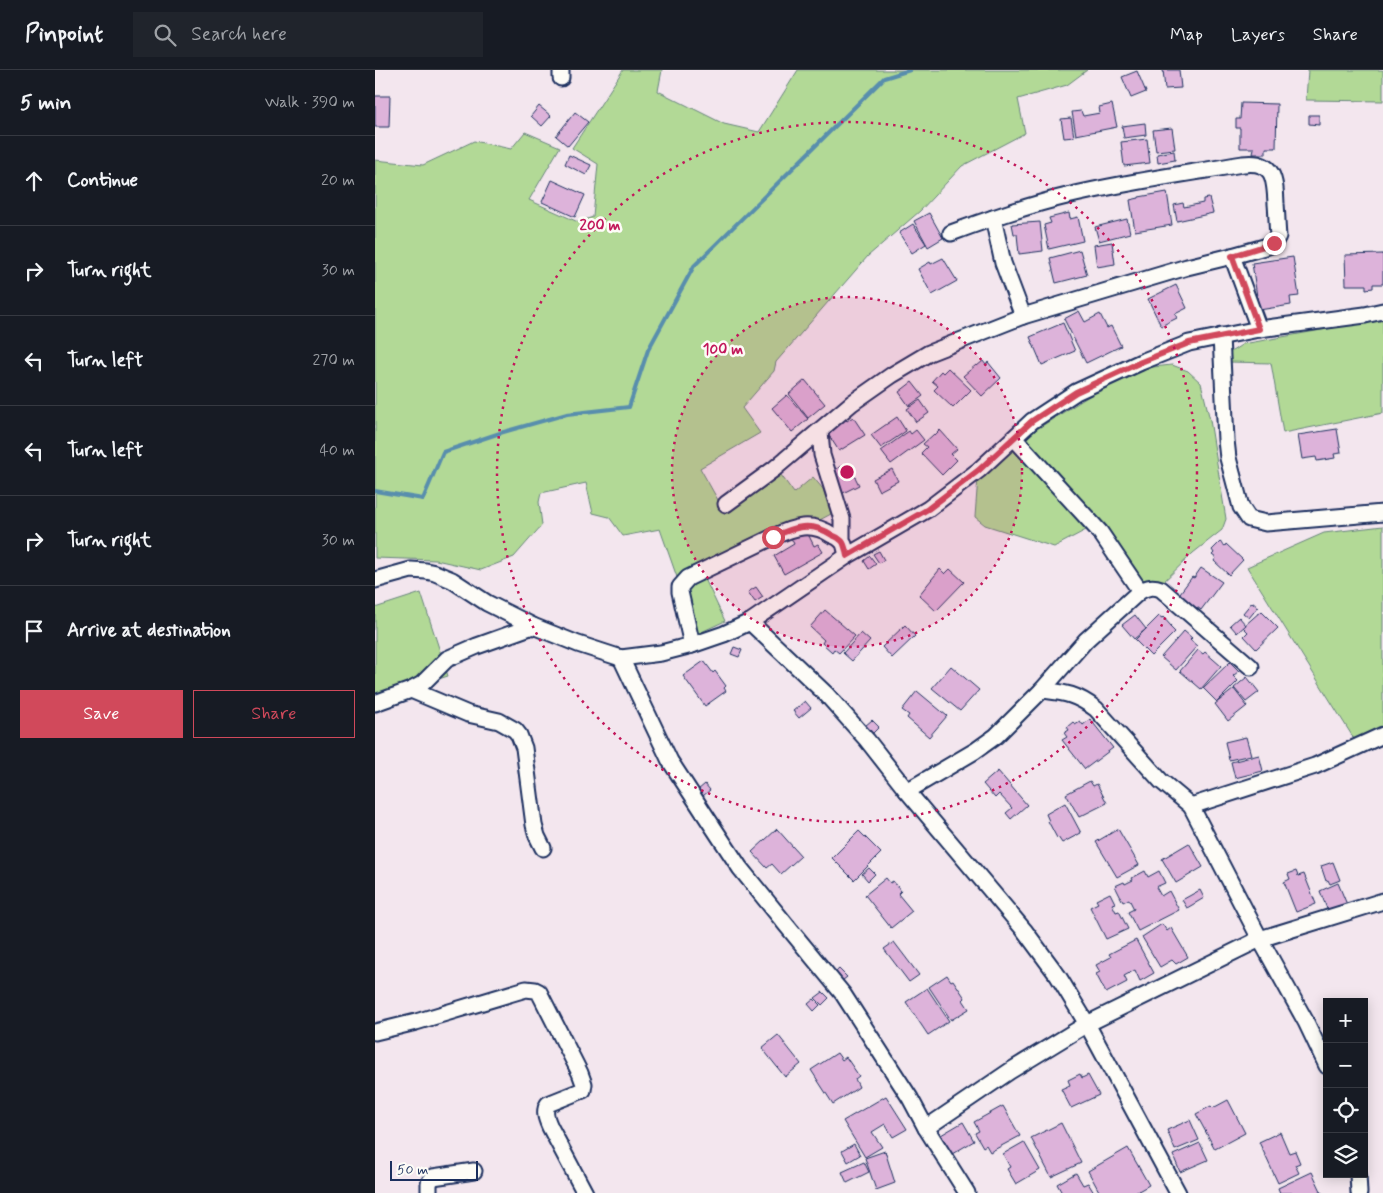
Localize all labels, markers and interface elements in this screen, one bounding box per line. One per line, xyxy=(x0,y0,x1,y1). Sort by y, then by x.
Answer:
search box xyxy=(133,12,483,57)
text: Pinpoint xyxy=(25,19,103,50)
icon: search xyxy=(151,21,179,49)
text: Search here xyxy=(191,22,287,47)
text: Map xyxy=(1170,23,1203,47)
text: Layers xyxy=(1231,23,1285,47)
text: Share xyxy=(1313,23,1358,47)
text: 5 min xyxy=(20,89,72,117)
text: Walk · 390 m xyxy=(265,92,355,113)
icon: ahead xyxy=(20,167,48,195)
text: Continue xyxy=(67,168,138,193)
text: 20 m xyxy=(321,170,355,191)
text: 200 m xyxy=(580,216,621,236)
route end xyxy=(1263,232,1286,255)
icon: right xyxy=(20,257,48,285)
text: Turn right xyxy=(67,258,151,283)
text: 30 m xyxy=(322,260,355,281)
text: 100 m xyxy=(703,340,743,360)
icon: left xyxy=(20,347,48,375)
text: Turn left xyxy=(67,348,143,373)
text: 270 m xyxy=(312,350,355,371)
icon: left xyxy=(20,437,48,465)
text: Turn left xyxy=(67,438,143,463)
text: 40 m xyxy=(319,440,355,461)
centre of rings xyxy=(838,463,856,481)
route start xyxy=(762,526,785,549)
icon: right xyxy=(20,527,48,555)
text: Turn right xyxy=(67,528,151,553)
text: 30 m xyxy=(322,530,355,551)
icon: arrive xyxy=(20,617,48,645)
text: Arrive at destination xyxy=(67,618,231,643)
button: Save xyxy=(20,690,183,738)
button: Share xyxy=(193,690,355,738)
map controls xyxy=(1323,998,1368,1178)
button: + xyxy=(1323,998,1368,1043)
button: − xyxy=(1323,1043,1368,1088)
button: locate xyxy=(1323,1088,1368,1133)
button: layers xyxy=(1323,1133,1368,1178)
scale bar xyxy=(390,1158,477,1181)
text: 50 m xyxy=(397,1161,428,1179)

